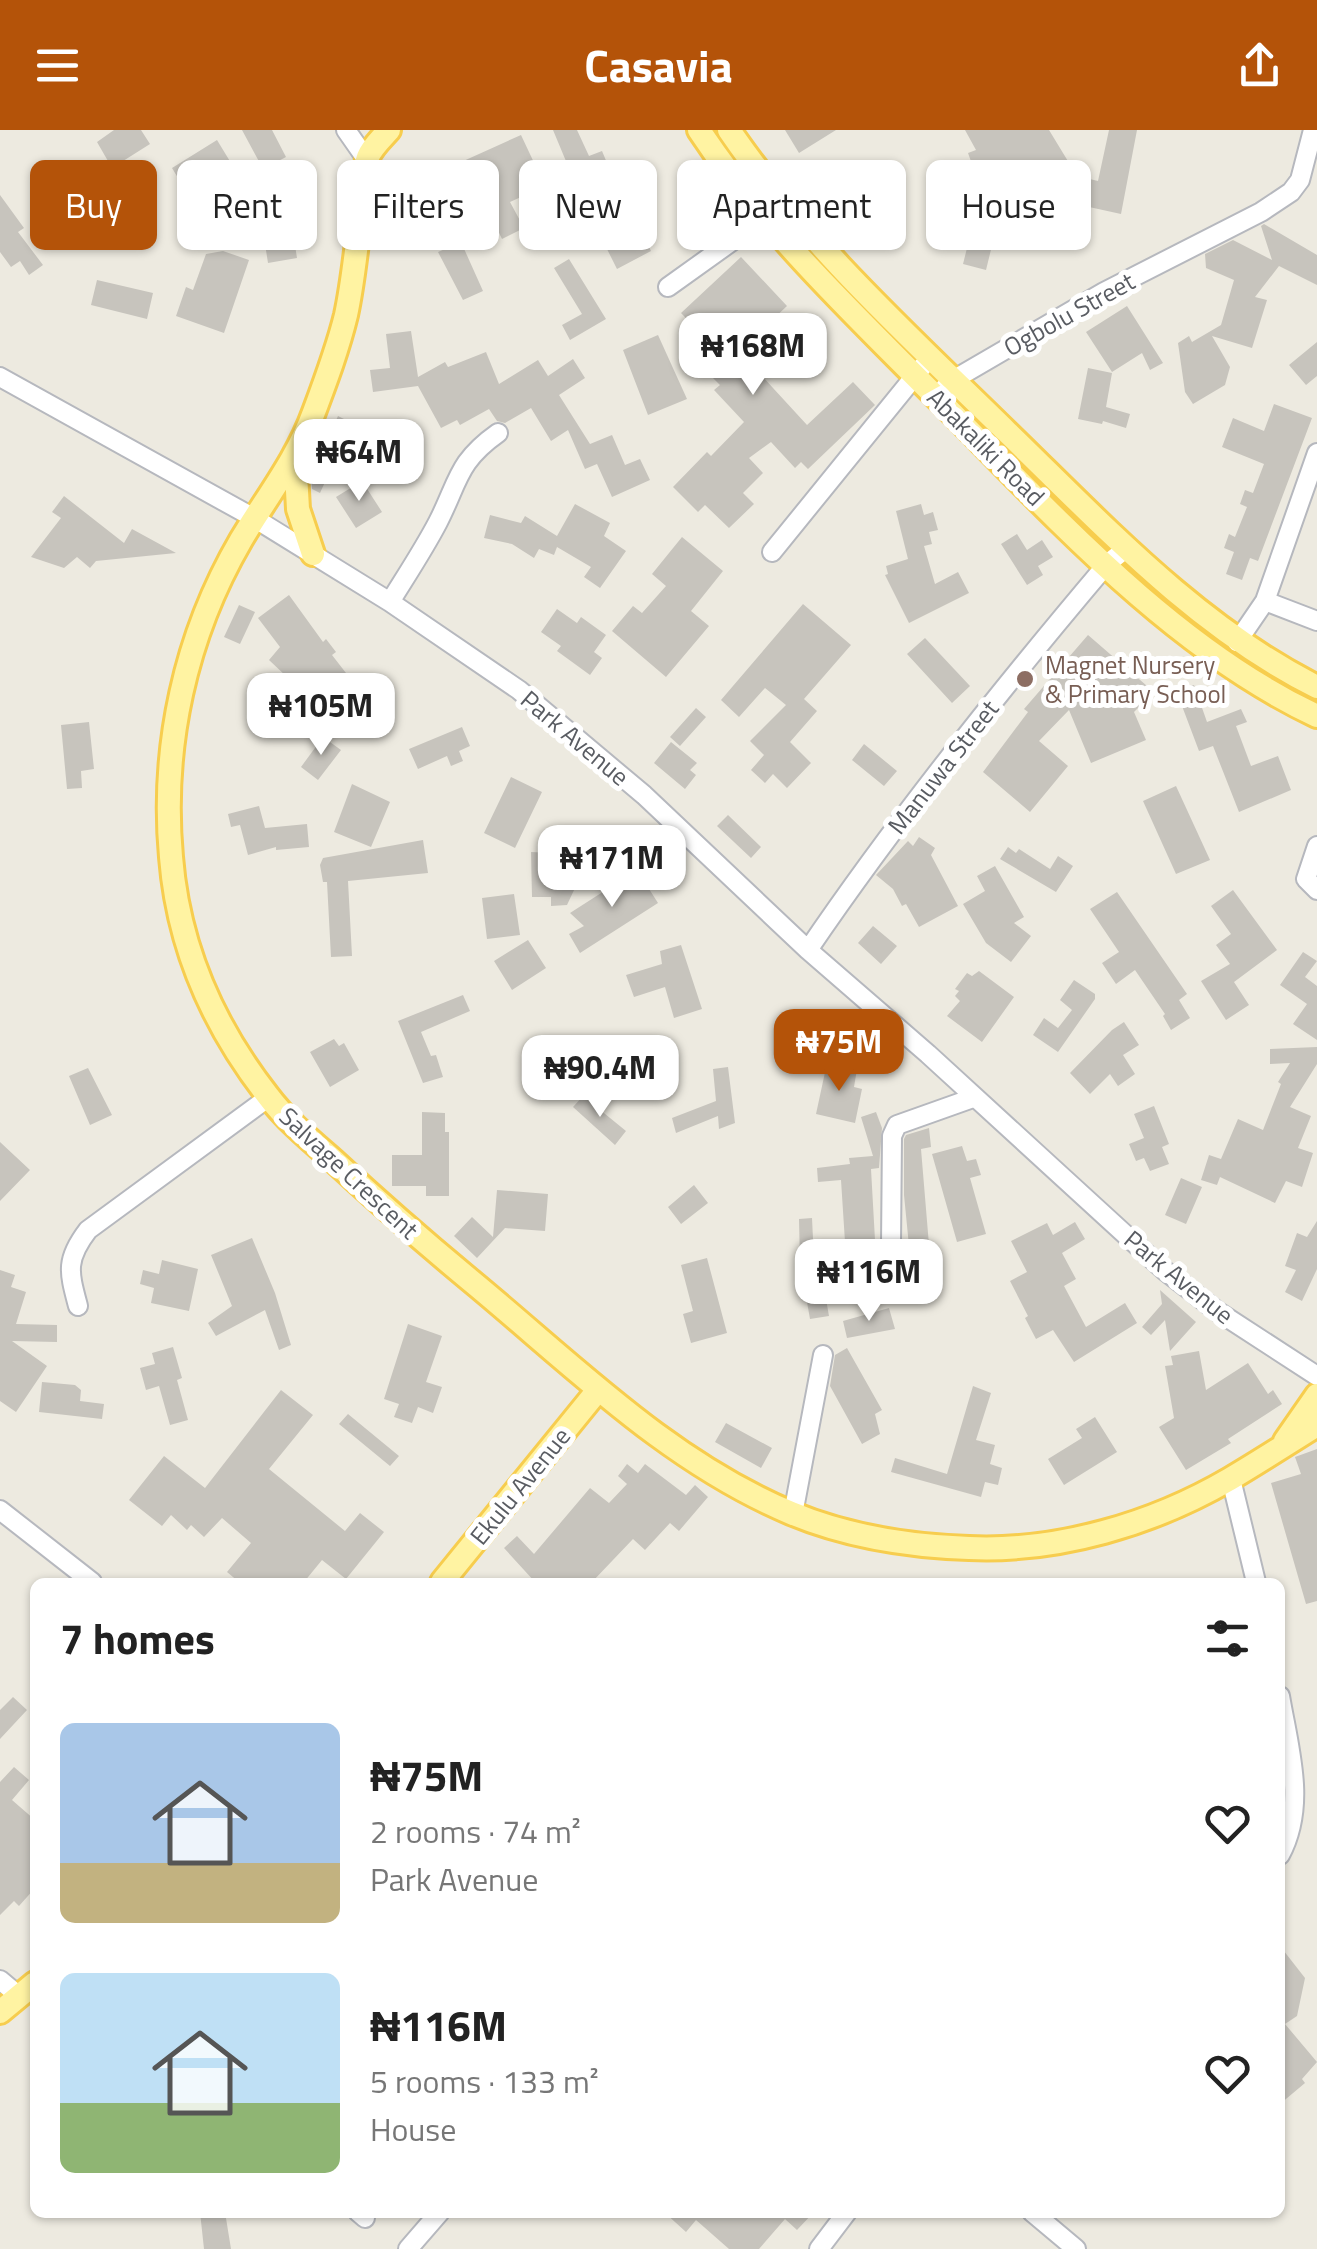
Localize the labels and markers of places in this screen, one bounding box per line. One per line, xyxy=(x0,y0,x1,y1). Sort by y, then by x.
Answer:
pin: ₦168M xyxy=(683,313,823,398)
pin: ₦64M xyxy=(300,419,418,504)
place label: Magnet Nursery & Primary School xyxy=(1045,646,1226,713)
marker: Magnet Nursery & Primary School xyxy=(1014,668,1036,690)
pin: ₦105M xyxy=(251,673,391,758)
pin: ₦171M xyxy=(542,825,682,910)
pin: ₦75M xyxy=(780,1009,898,1094)
pin: ₦90.4M xyxy=(519,1035,681,1120)
pin: ₦116M xyxy=(799,1239,939,1324)

